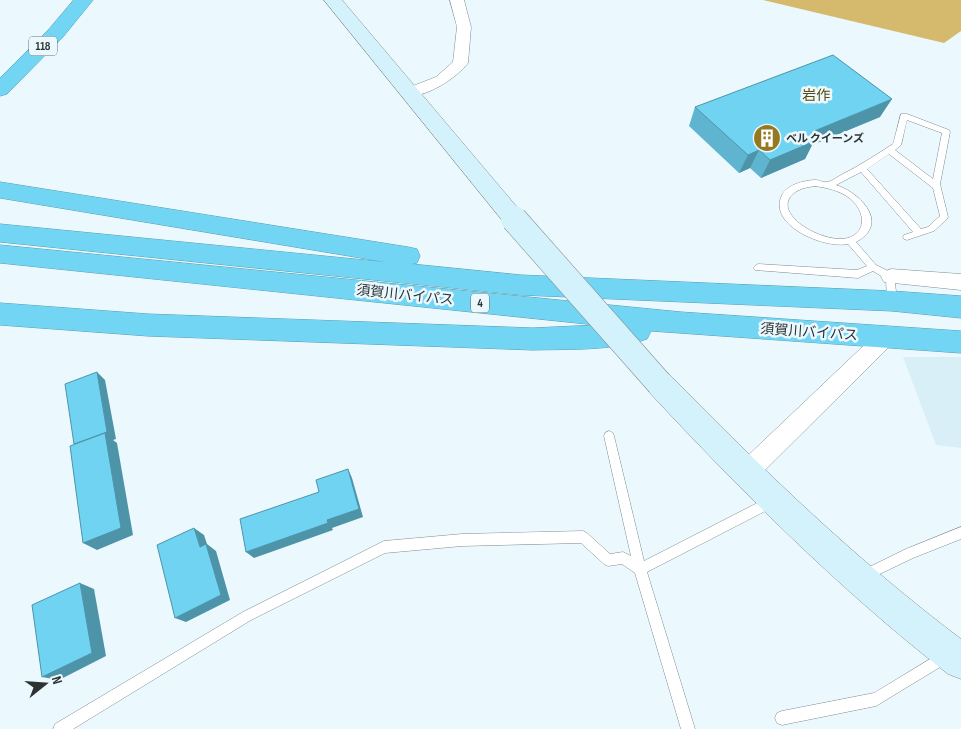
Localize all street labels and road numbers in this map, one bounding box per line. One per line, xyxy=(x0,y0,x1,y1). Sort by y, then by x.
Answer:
road number: 118 xyxy=(29,36,57,56)
street label: 須賀川バイパス xyxy=(356,281,454,309)
road number: 4 xyxy=(471,294,489,312)
street label: 須賀川バイパス xyxy=(760,320,858,344)

